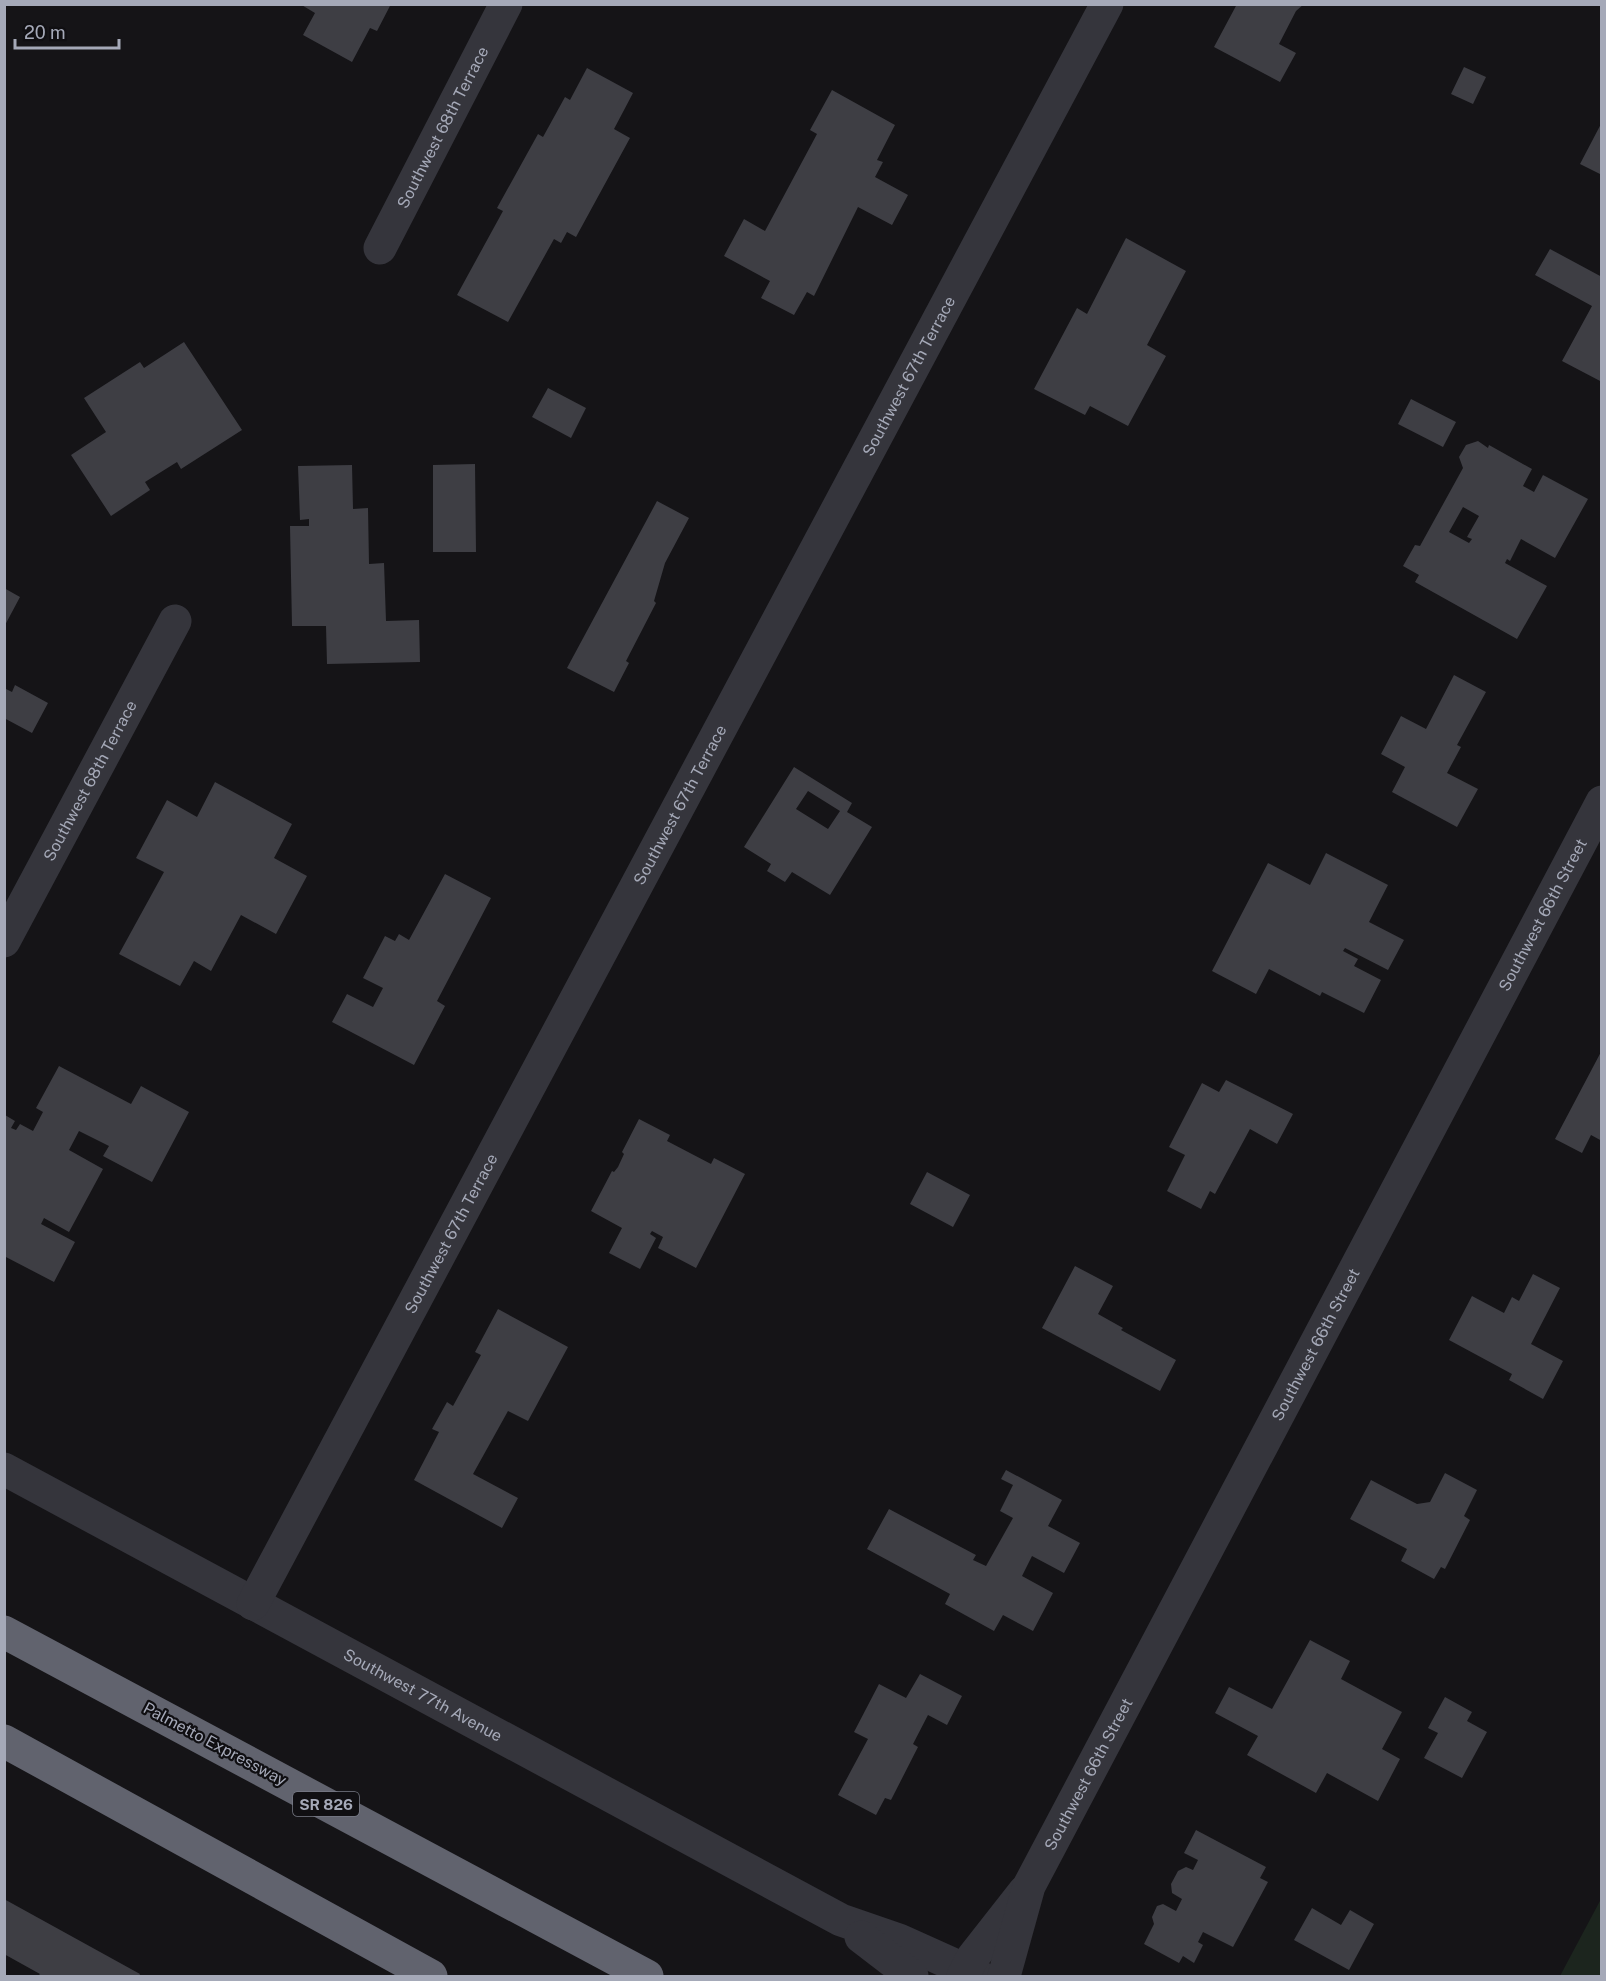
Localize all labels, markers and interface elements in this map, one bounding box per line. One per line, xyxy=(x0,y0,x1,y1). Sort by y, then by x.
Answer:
scale bar xyxy=(15,12,118,50)
text: 20 m xyxy=(24,22,66,43)
street label: Southwest 68th Terrace xyxy=(393,43,492,211)
street label: Southwest 67th Terrace xyxy=(858,293,959,459)
street label: Southwest 68th Terrace xyxy=(39,697,140,864)
street label: Southwest 67th Terrace xyxy=(629,721,730,888)
street label: Southwest 66th Street xyxy=(1494,835,1590,994)
street label: Southwest 67th Terrace xyxy=(400,1150,501,1317)
street label: Southwest 66th Street xyxy=(1267,1265,1363,1424)
street label: Southwest 77th Avenue xyxy=(340,1644,506,1745)
street label: Southwest 66th Street xyxy=(1040,1695,1136,1854)
street label: Palmetto Expressway xyxy=(140,1698,290,1790)
road number: SR 826 xyxy=(293,1792,359,1816)

